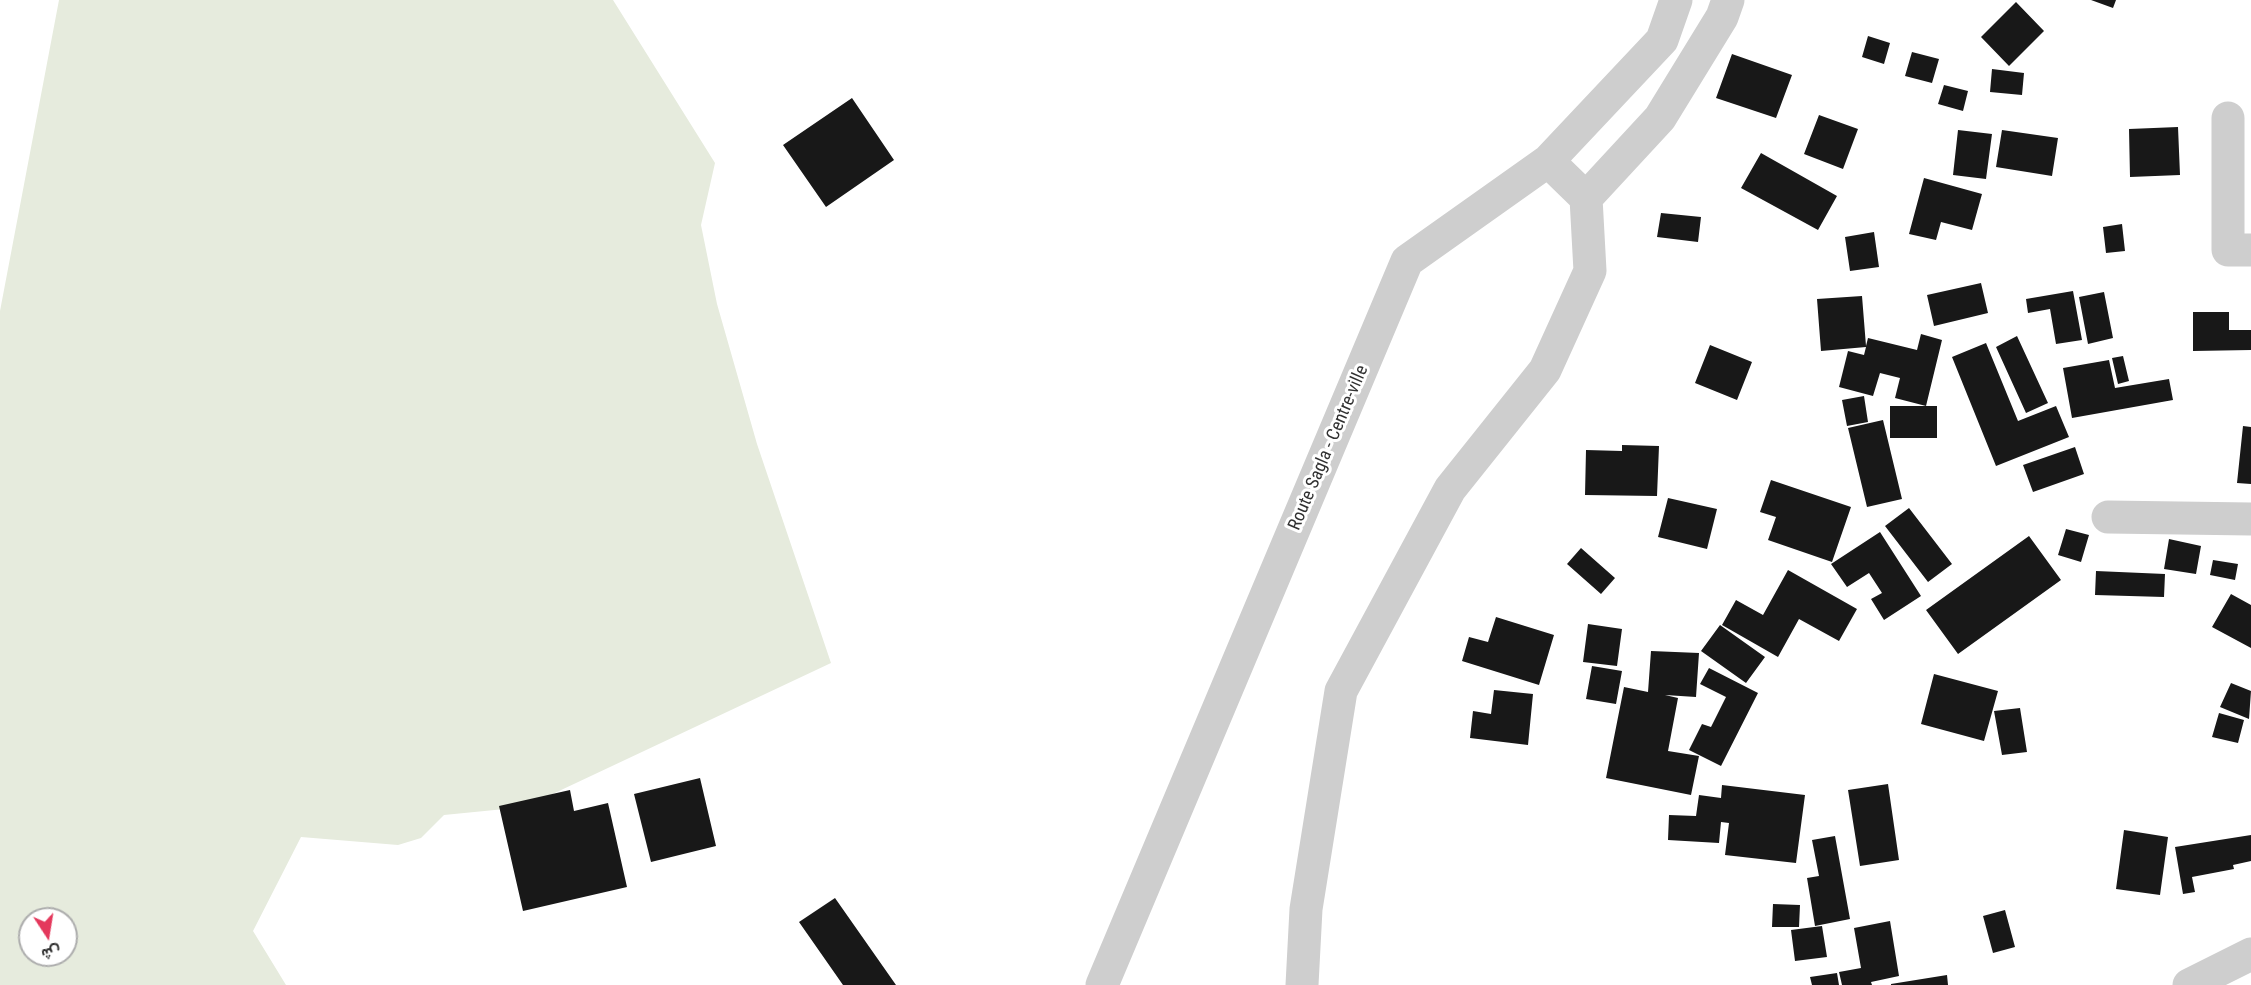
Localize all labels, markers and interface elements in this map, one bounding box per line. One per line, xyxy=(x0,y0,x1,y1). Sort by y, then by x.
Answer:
street label: Route Sagla - Centre-ville xyxy=(1284,362,1374,534)
north arrow xyxy=(18,907,78,967)
text: ش xyxy=(40,942,63,964)

